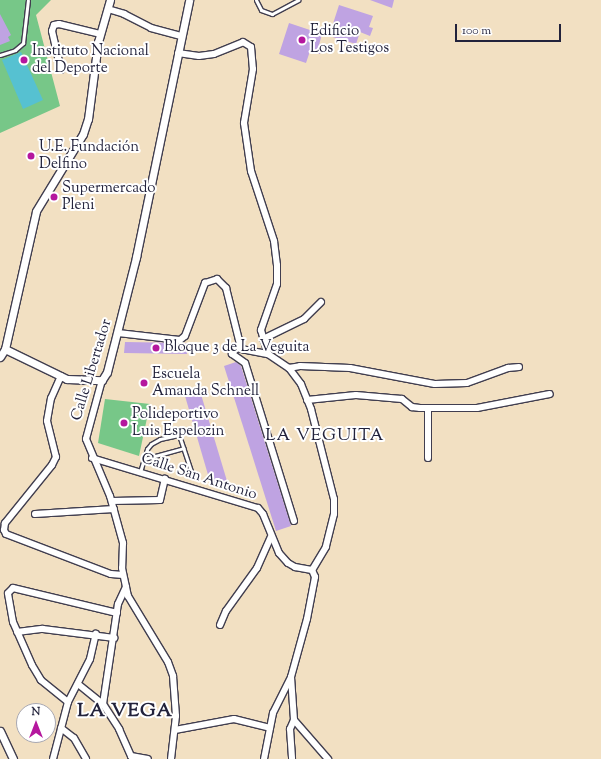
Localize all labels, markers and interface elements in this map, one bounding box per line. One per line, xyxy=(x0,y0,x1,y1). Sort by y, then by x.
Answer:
scale bar xyxy=(457,16,563,42)
place label: Edificio Los Testigos xyxy=(310,22,389,57)
text: 100 m xyxy=(462,22,491,40)
marker: Edificio Los Testigos xyxy=(297,35,307,45)
place label: Instituto Nacional del Deporte xyxy=(32,42,149,77)
marker: Instituto Nacional del Deporte xyxy=(19,55,29,65)
place label: U.E. Fundación Delfino xyxy=(39,138,139,173)
marker: U.E. Fundación Delfino xyxy=(26,151,36,161)
place label: Supermercado Pleni xyxy=(62,179,155,214)
marker: Supermercado Pleni xyxy=(49,192,59,202)
street label: Calle Libertador xyxy=(68,317,116,423)
place label: Bloque 3 de La Veguita xyxy=(164,339,309,357)
marker: Bloque 3 de La Veguita xyxy=(151,343,161,353)
place label: Escuela Amanda Schnell xyxy=(152,365,259,400)
marker: Escuela Amanda Schnell xyxy=(139,378,149,388)
place label: Polideportivo Luis Espelozin xyxy=(132,405,224,440)
marker: Polideportivo Luis Espelozin xyxy=(119,418,129,428)
district label: LA VEGUITA xyxy=(265,427,385,447)
street label: Calle San Antonio xyxy=(139,450,259,504)
district label: LA VEGA xyxy=(77,701,173,723)
north arrow xyxy=(16,703,56,743)
text: N xyxy=(32,704,40,720)

